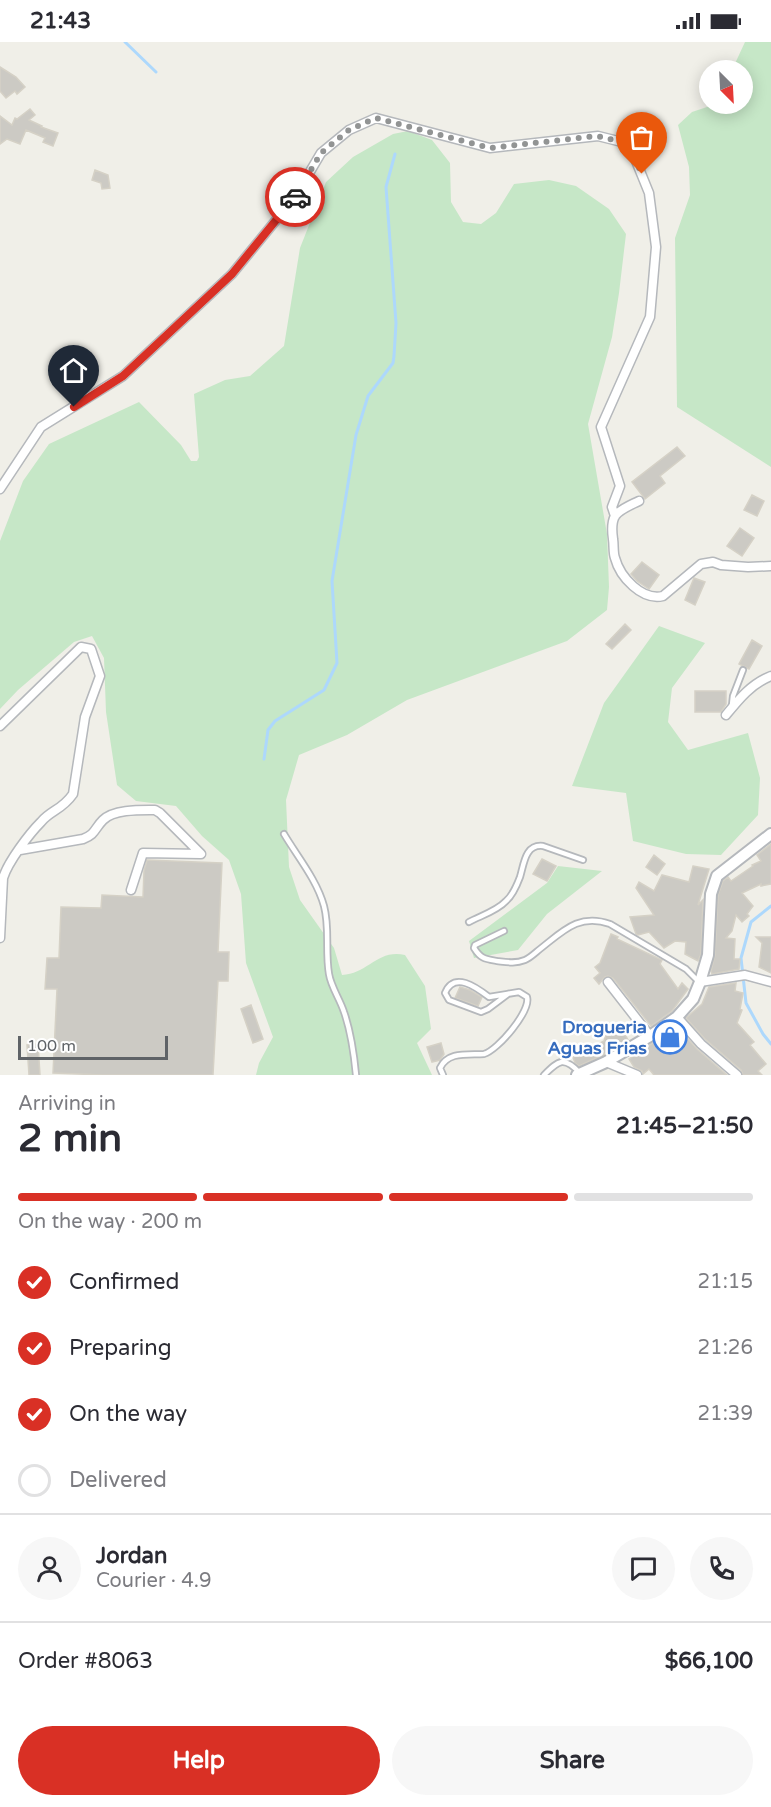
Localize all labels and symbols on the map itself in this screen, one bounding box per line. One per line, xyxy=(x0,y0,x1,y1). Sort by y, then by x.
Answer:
north arrow xyxy=(699,60,753,114)
pin xyxy=(616,112,667,174)
courier xyxy=(265,167,325,227)
pin xyxy=(48,345,99,407)
place label: Drogueria Aguas Frias xyxy=(547,1016,647,1059)
shop icon: Drogueria Aguas Frias xyxy=(652,1019,688,1055)
scale bar xyxy=(18,1033,168,1061)

